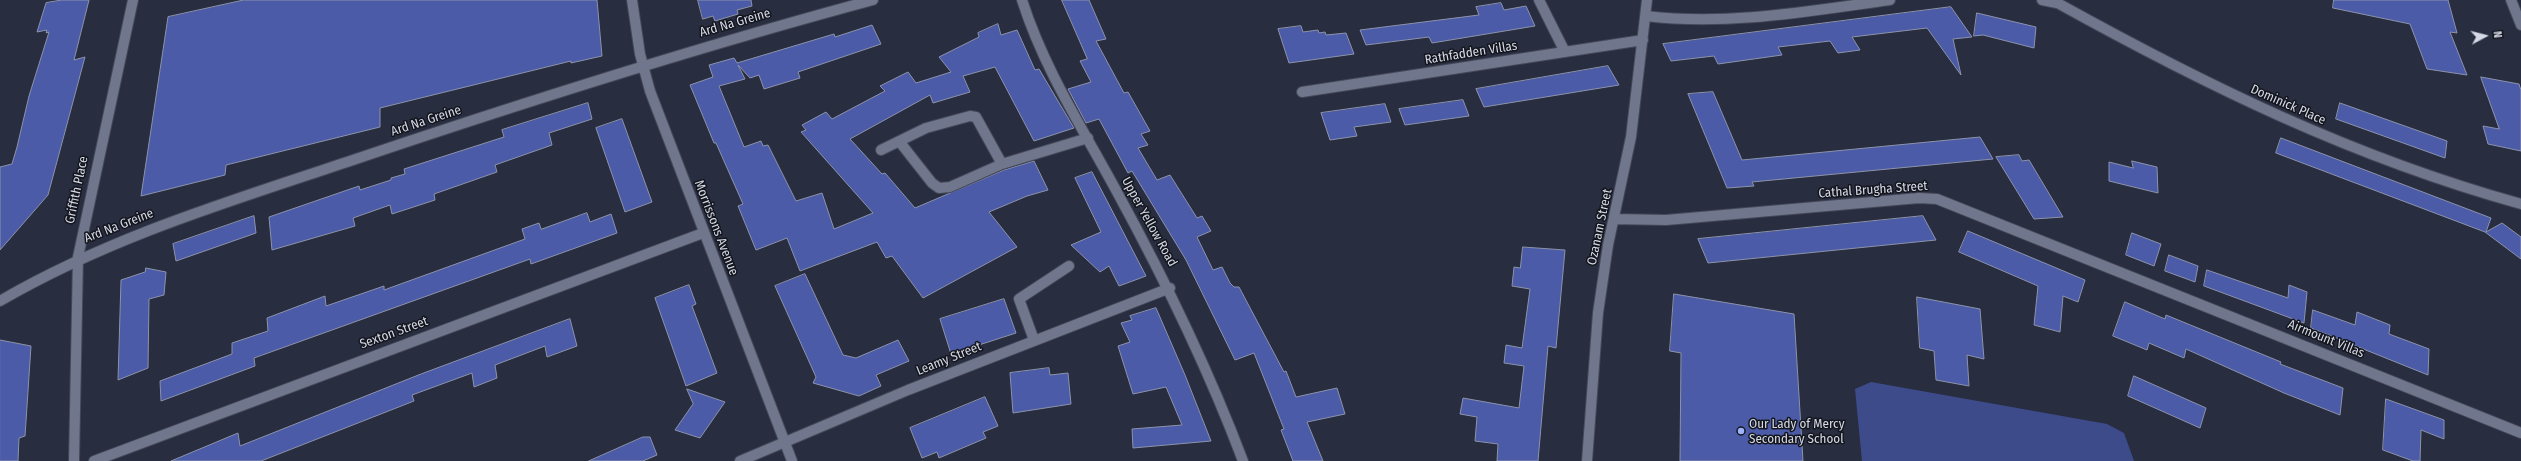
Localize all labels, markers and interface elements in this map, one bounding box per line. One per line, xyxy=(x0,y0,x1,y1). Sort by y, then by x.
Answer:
street label: Ard Na Greine xyxy=(698,5,772,41)
north arrow xyxy=(2465,16,2505,56)
text: N xyxy=(2491,30,2504,39)
street label: Rathfadden Villas xyxy=(1424,38,1518,68)
street label: Dominick Place xyxy=(2248,81,2328,129)
street label: Ard Na Greine xyxy=(389,102,463,140)
street label: Griffith Place xyxy=(62,155,92,225)
street label: Upper Yellow Road xyxy=(1118,175,1180,269)
street label: Morrissons Avenue xyxy=(691,178,741,278)
street label: Cathal Brugha Street xyxy=(1818,178,1928,202)
street label: Ozanam Street xyxy=(1584,187,1616,267)
street label: Ard Na Greine xyxy=(82,206,156,246)
street label: Sexton Street xyxy=(358,313,430,353)
street label: Airmount Villas xyxy=(2286,317,2366,361)
street label: Leamy Street xyxy=(914,339,984,379)
place label: Our Lady of Mercy Secondary School xyxy=(1749,416,1844,447)
marker: Our Lady of Mercy Secondary School xyxy=(1736,426,1746,436)

